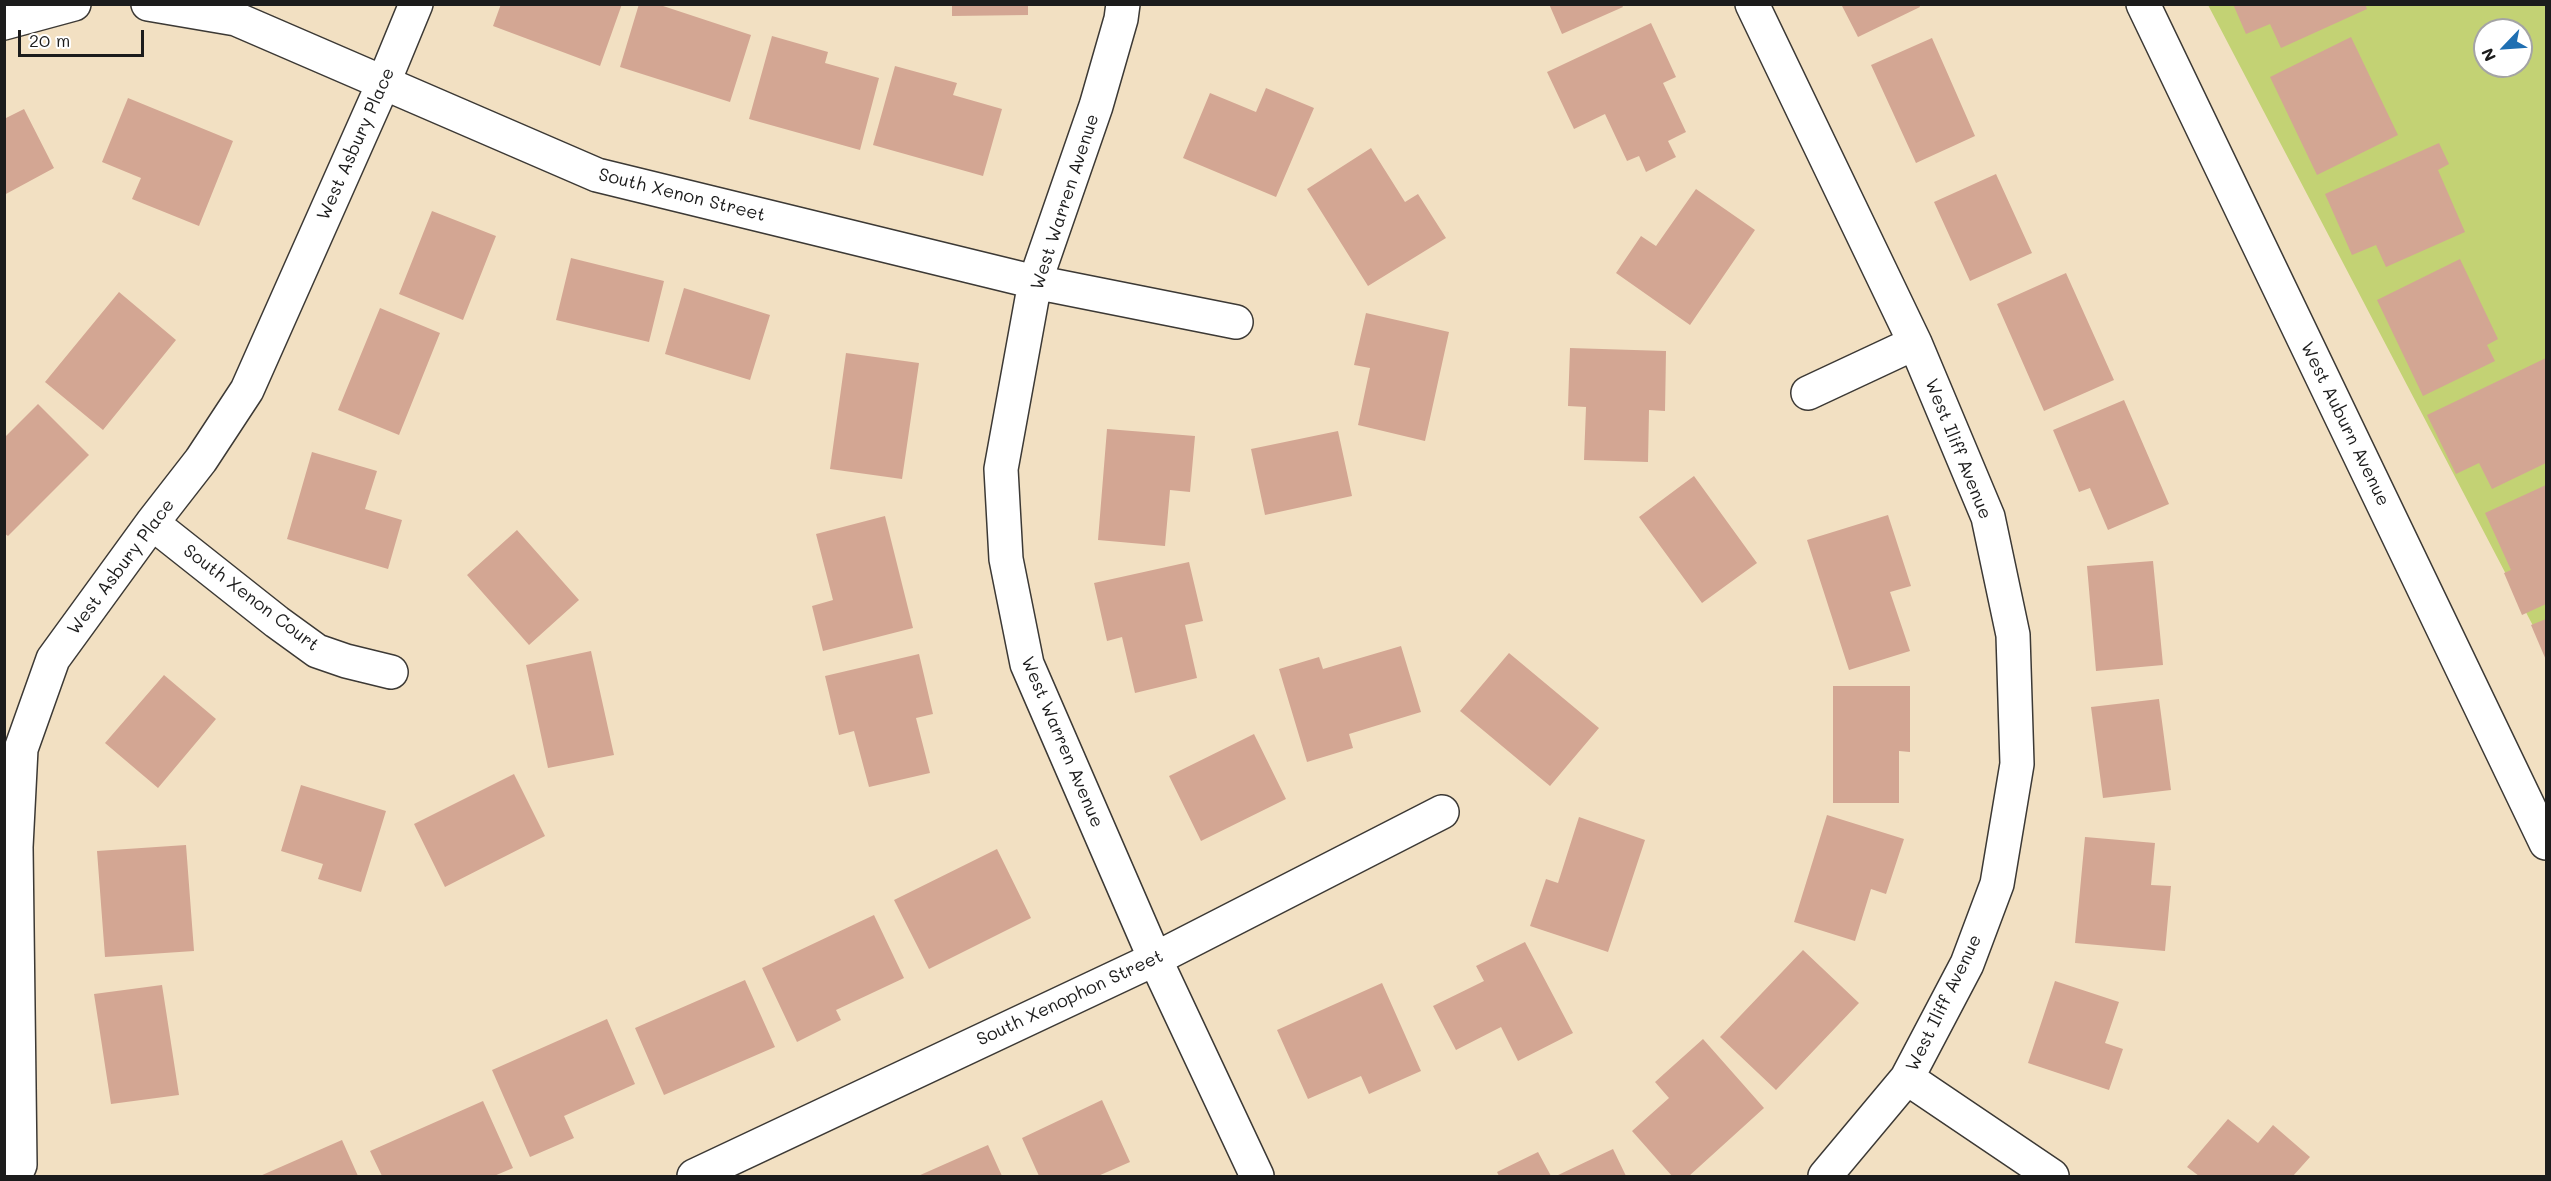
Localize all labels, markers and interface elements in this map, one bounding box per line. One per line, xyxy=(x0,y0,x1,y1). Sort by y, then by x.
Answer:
scale bar xyxy=(21,18,147,56)
north arrow xyxy=(2473,18,2533,78)
text: 20 m xyxy=(29,28,70,52)
text: N xyxy=(2476,45,2500,65)
street label: West Asbury Place xyxy=(313,64,399,224)
street label: West Warren Avenue xyxy=(1026,111,1104,293)
street label: South Xenon Street xyxy=(596,164,768,226)
street label: West Auburn Avenue xyxy=(2296,338,2394,510)
street label: West Iliff Avenue xyxy=(1920,376,1996,522)
street label: West Asbury Place xyxy=(63,495,179,639)
street label: South Xenon Court xyxy=(179,540,323,656)
street label: West Warren Avenue xyxy=(1016,653,1108,831)
street label: West Iliff Avenue xyxy=(1902,931,1986,1075)
street label: South Xenophon Street xyxy=(973,945,1167,1051)

